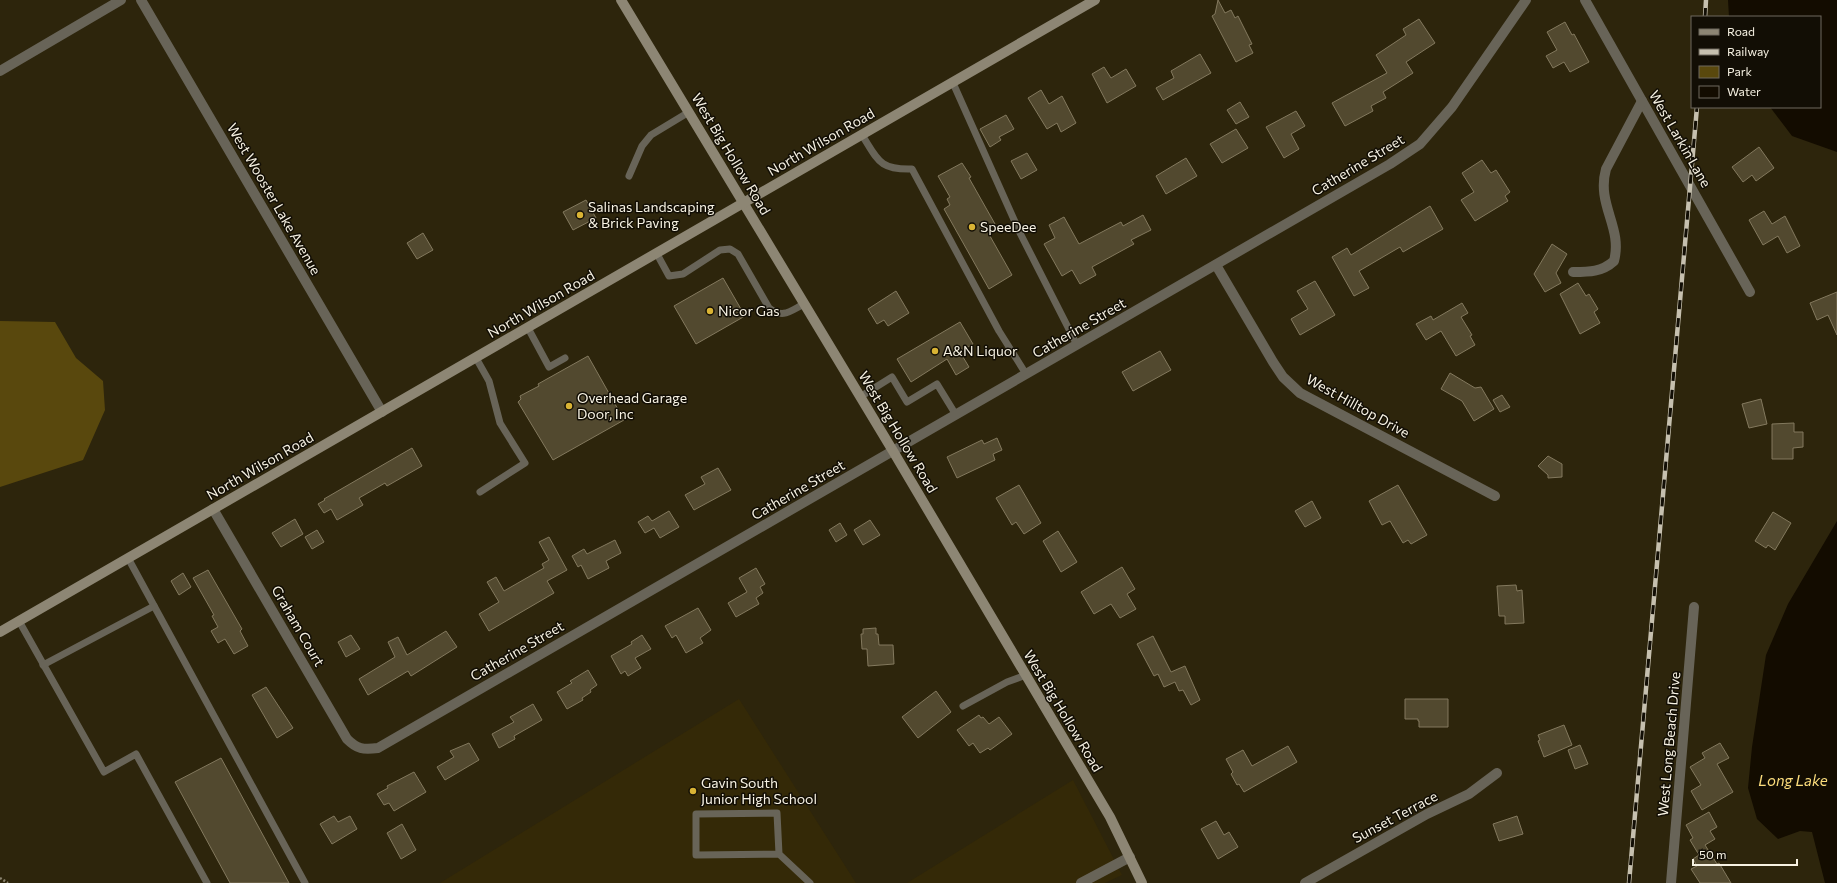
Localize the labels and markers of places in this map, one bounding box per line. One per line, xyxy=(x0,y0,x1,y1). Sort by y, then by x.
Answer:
place label: Salinas Landscaping & Brick Paving xyxy=(588,198,715,231)
marker: Salinas Landscaping & Brick Paving xyxy=(575,210,585,220)
place label: SpeeDee xyxy=(980,218,1036,235)
marker: SpeeDee xyxy=(967,222,977,232)
place label: Nicor Gas xyxy=(718,302,780,319)
marker: Nicor Gas xyxy=(705,306,715,316)
place label: A&N Liquor xyxy=(943,342,1018,359)
marker: A&N Liquor xyxy=(930,346,940,356)
place label: Overhead Garage Door, Inc xyxy=(577,389,687,422)
marker: Overhead Garage Door, Inc xyxy=(564,401,574,411)
place label: Gavin South Junior High School xyxy=(701,774,817,807)
marker: Gavin South Junior High School xyxy=(688,786,698,796)

